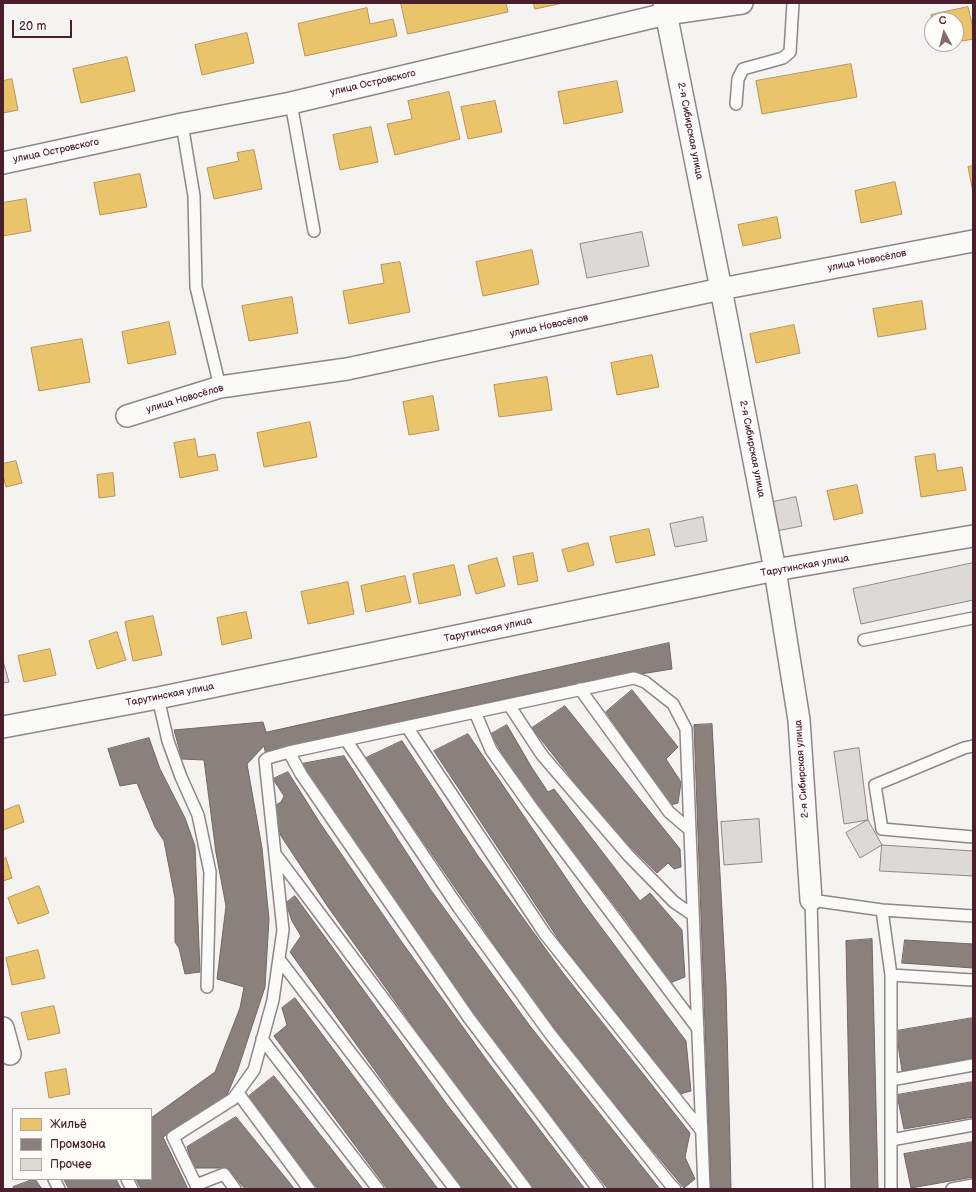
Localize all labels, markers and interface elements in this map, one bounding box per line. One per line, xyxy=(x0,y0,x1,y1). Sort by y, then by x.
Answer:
scale bar xyxy=(14,12,74,38)
north arrow xyxy=(924,12,964,52)
text: С xyxy=(938,14,947,28)
text: 20 m xyxy=(19,19,46,34)
street label: улица Островского xyxy=(329,67,417,99)
street label: 2-я Сибирская улица xyxy=(675,81,705,181)
street label: улица Островского xyxy=(12,136,100,166)
street label: улица Новосёлов xyxy=(827,247,907,275)
street label: улица Новосёлов xyxy=(509,312,589,340)
street label: улица Новосёлов xyxy=(145,382,225,416)
street label: 2-я Сибирская улица xyxy=(737,399,767,499)
street label: Тарутинская улица xyxy=(760,552,850,580)
street label: Тарутинская улица xyxy=(443,615,533,645)
street label: Тарутинская улица xyxy=(125,681,215,709)
street label: 2-я Сибирская улица xyxy=(793,719,811,819)
legend xyxy=(12,1108,152,1180)
text: Жильё xyxy=(50,1117,87,1132)
text: Промзона xyxy=(50,1137,106,1152)
text: Прочее xyxy=(50,1157,92,1172)

